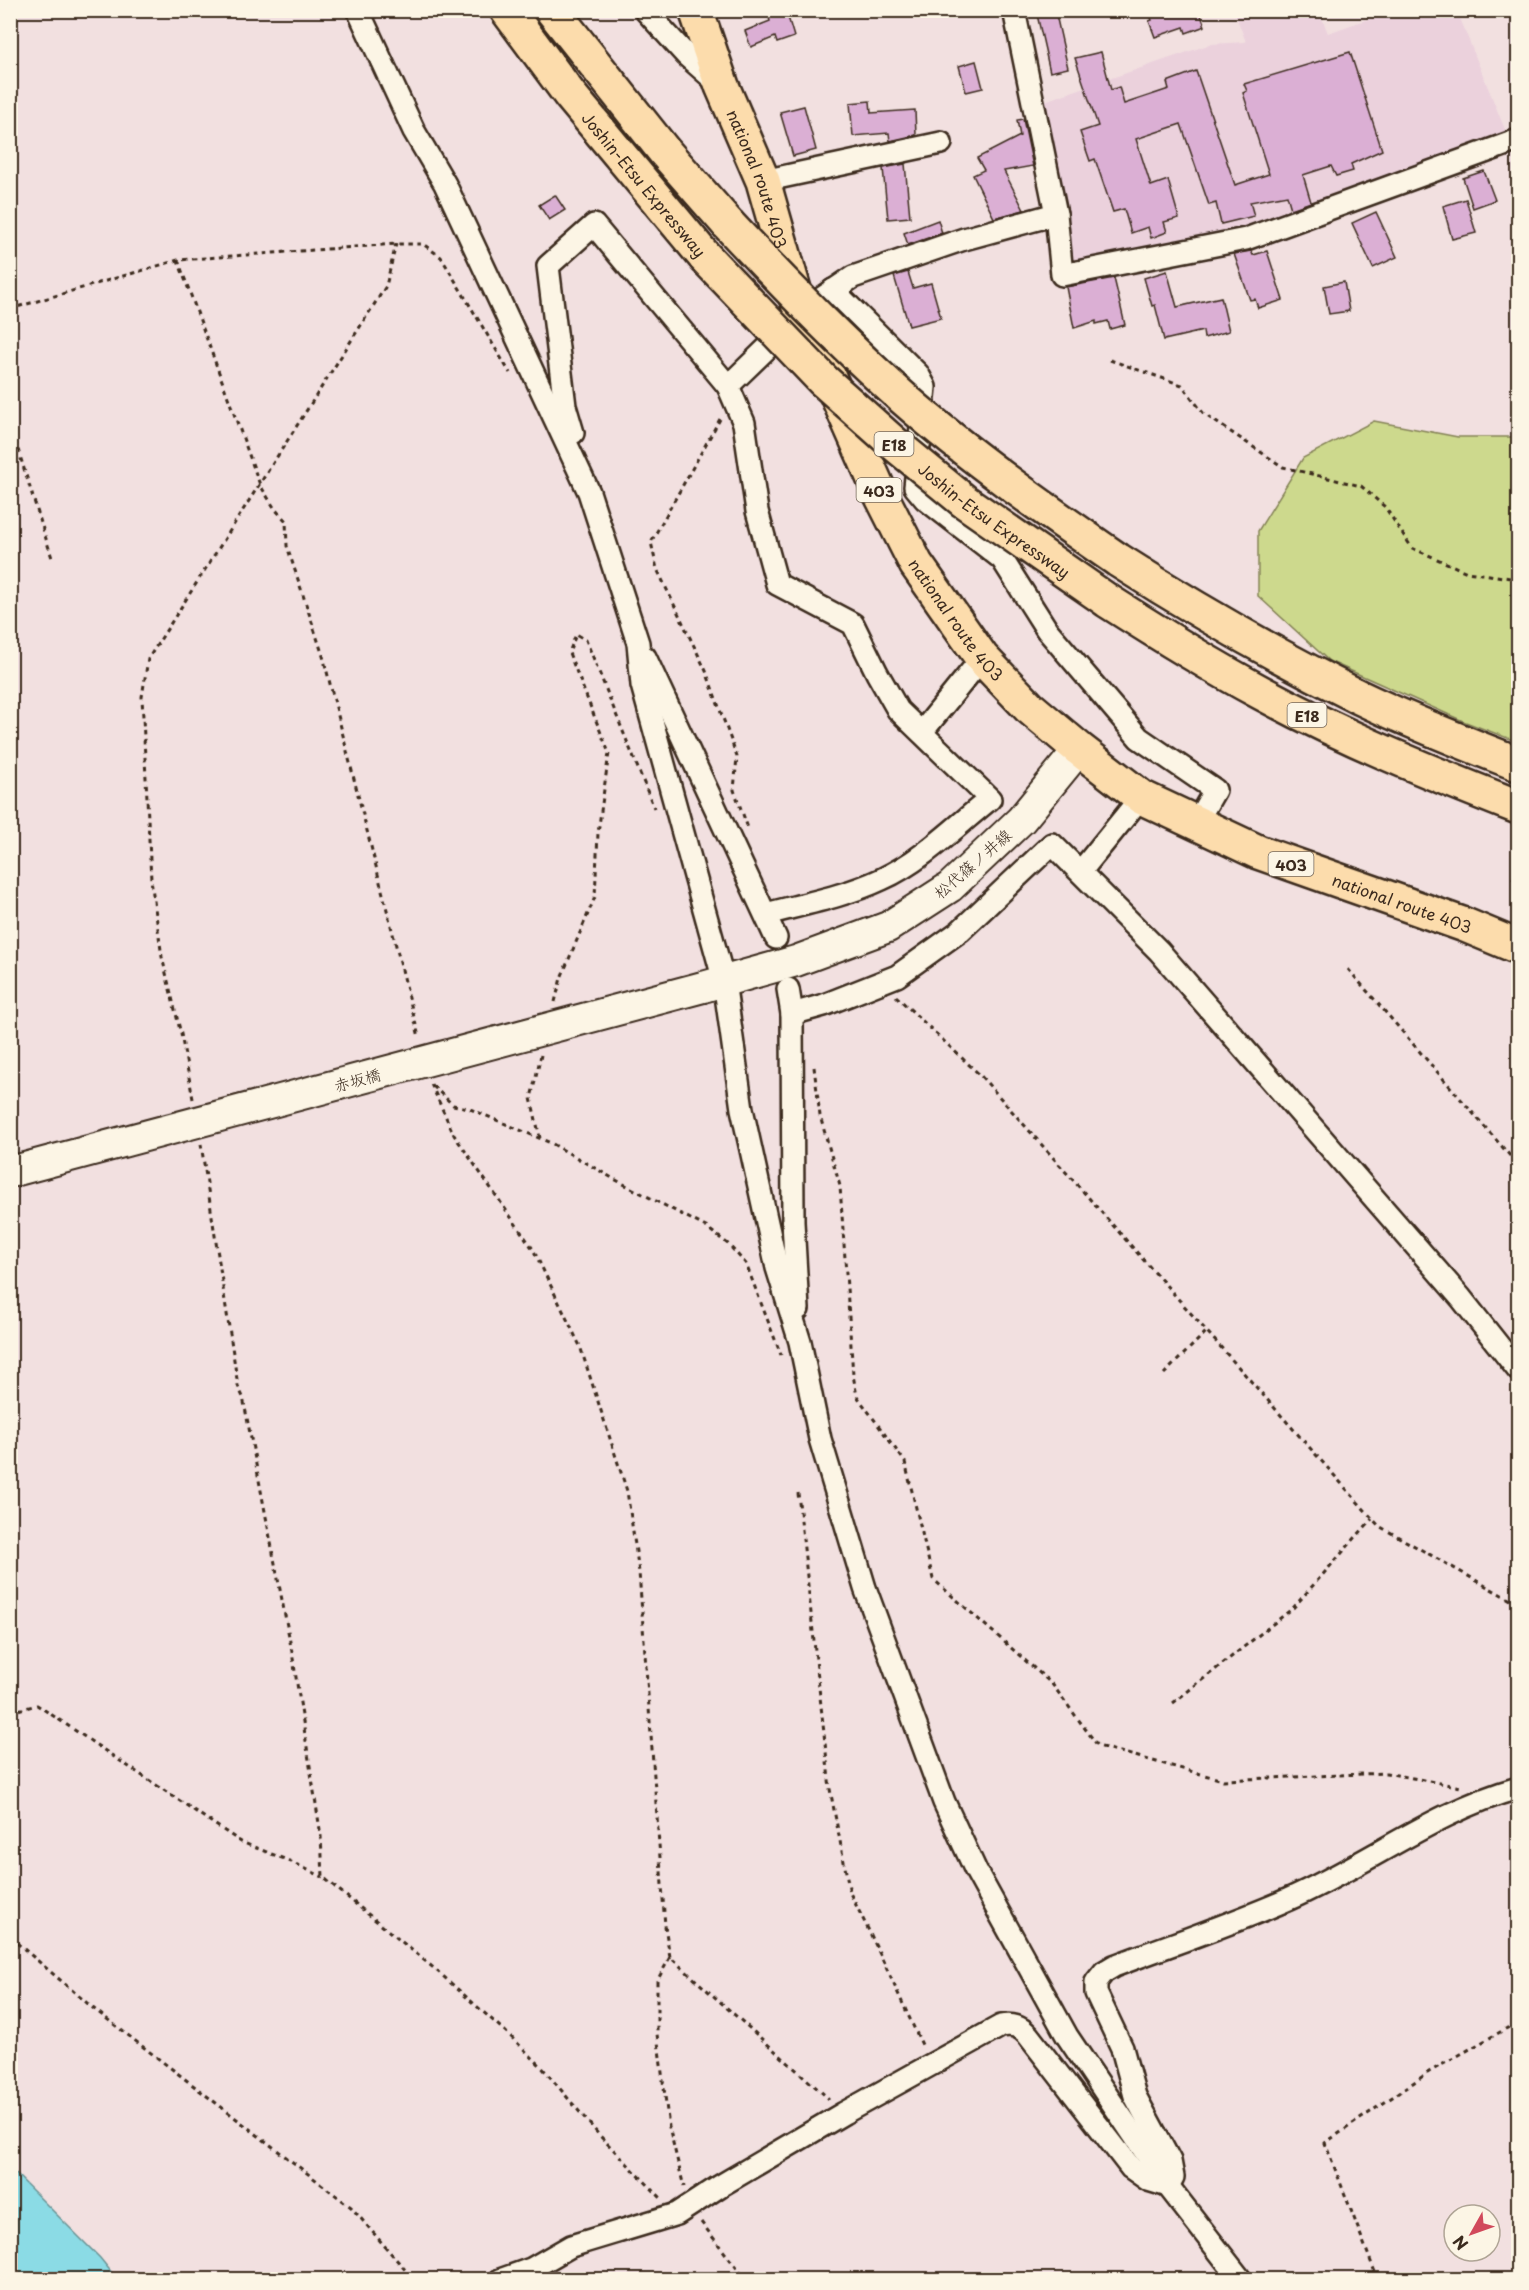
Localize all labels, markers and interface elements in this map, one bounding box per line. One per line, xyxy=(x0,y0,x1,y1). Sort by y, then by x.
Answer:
street label: national route 403 xyxy=(721,105,794,251)
street label: Joshin-Etsu Expressway xyxy=(577,106,712,262)
road number: E18 xyxy=(874,432,914,456)
street label: Joshin-Etsu Expressway xyxy=(913,456,1075,583)
road number: 403 xyxy=(856,478,902,502)
street label: national route 403 xyxy=(903,553,1009,686)
road number: E18 xyxy=(1288,703,1326,727)
street label: 松代篠ノ井線 xyxy=(928,822,1016,904)
road number: 403 xyxy=(1268,852,1314,876)
street label: national route 403 xyxy=(1329,867,1476,939)
street label: 赤坂橋 xyxy=(331,1061,383,1097)
north arrow xyxy=(1442,2203,1502,2263)
text: N xyxy=(1446,2231,1473,2256)

